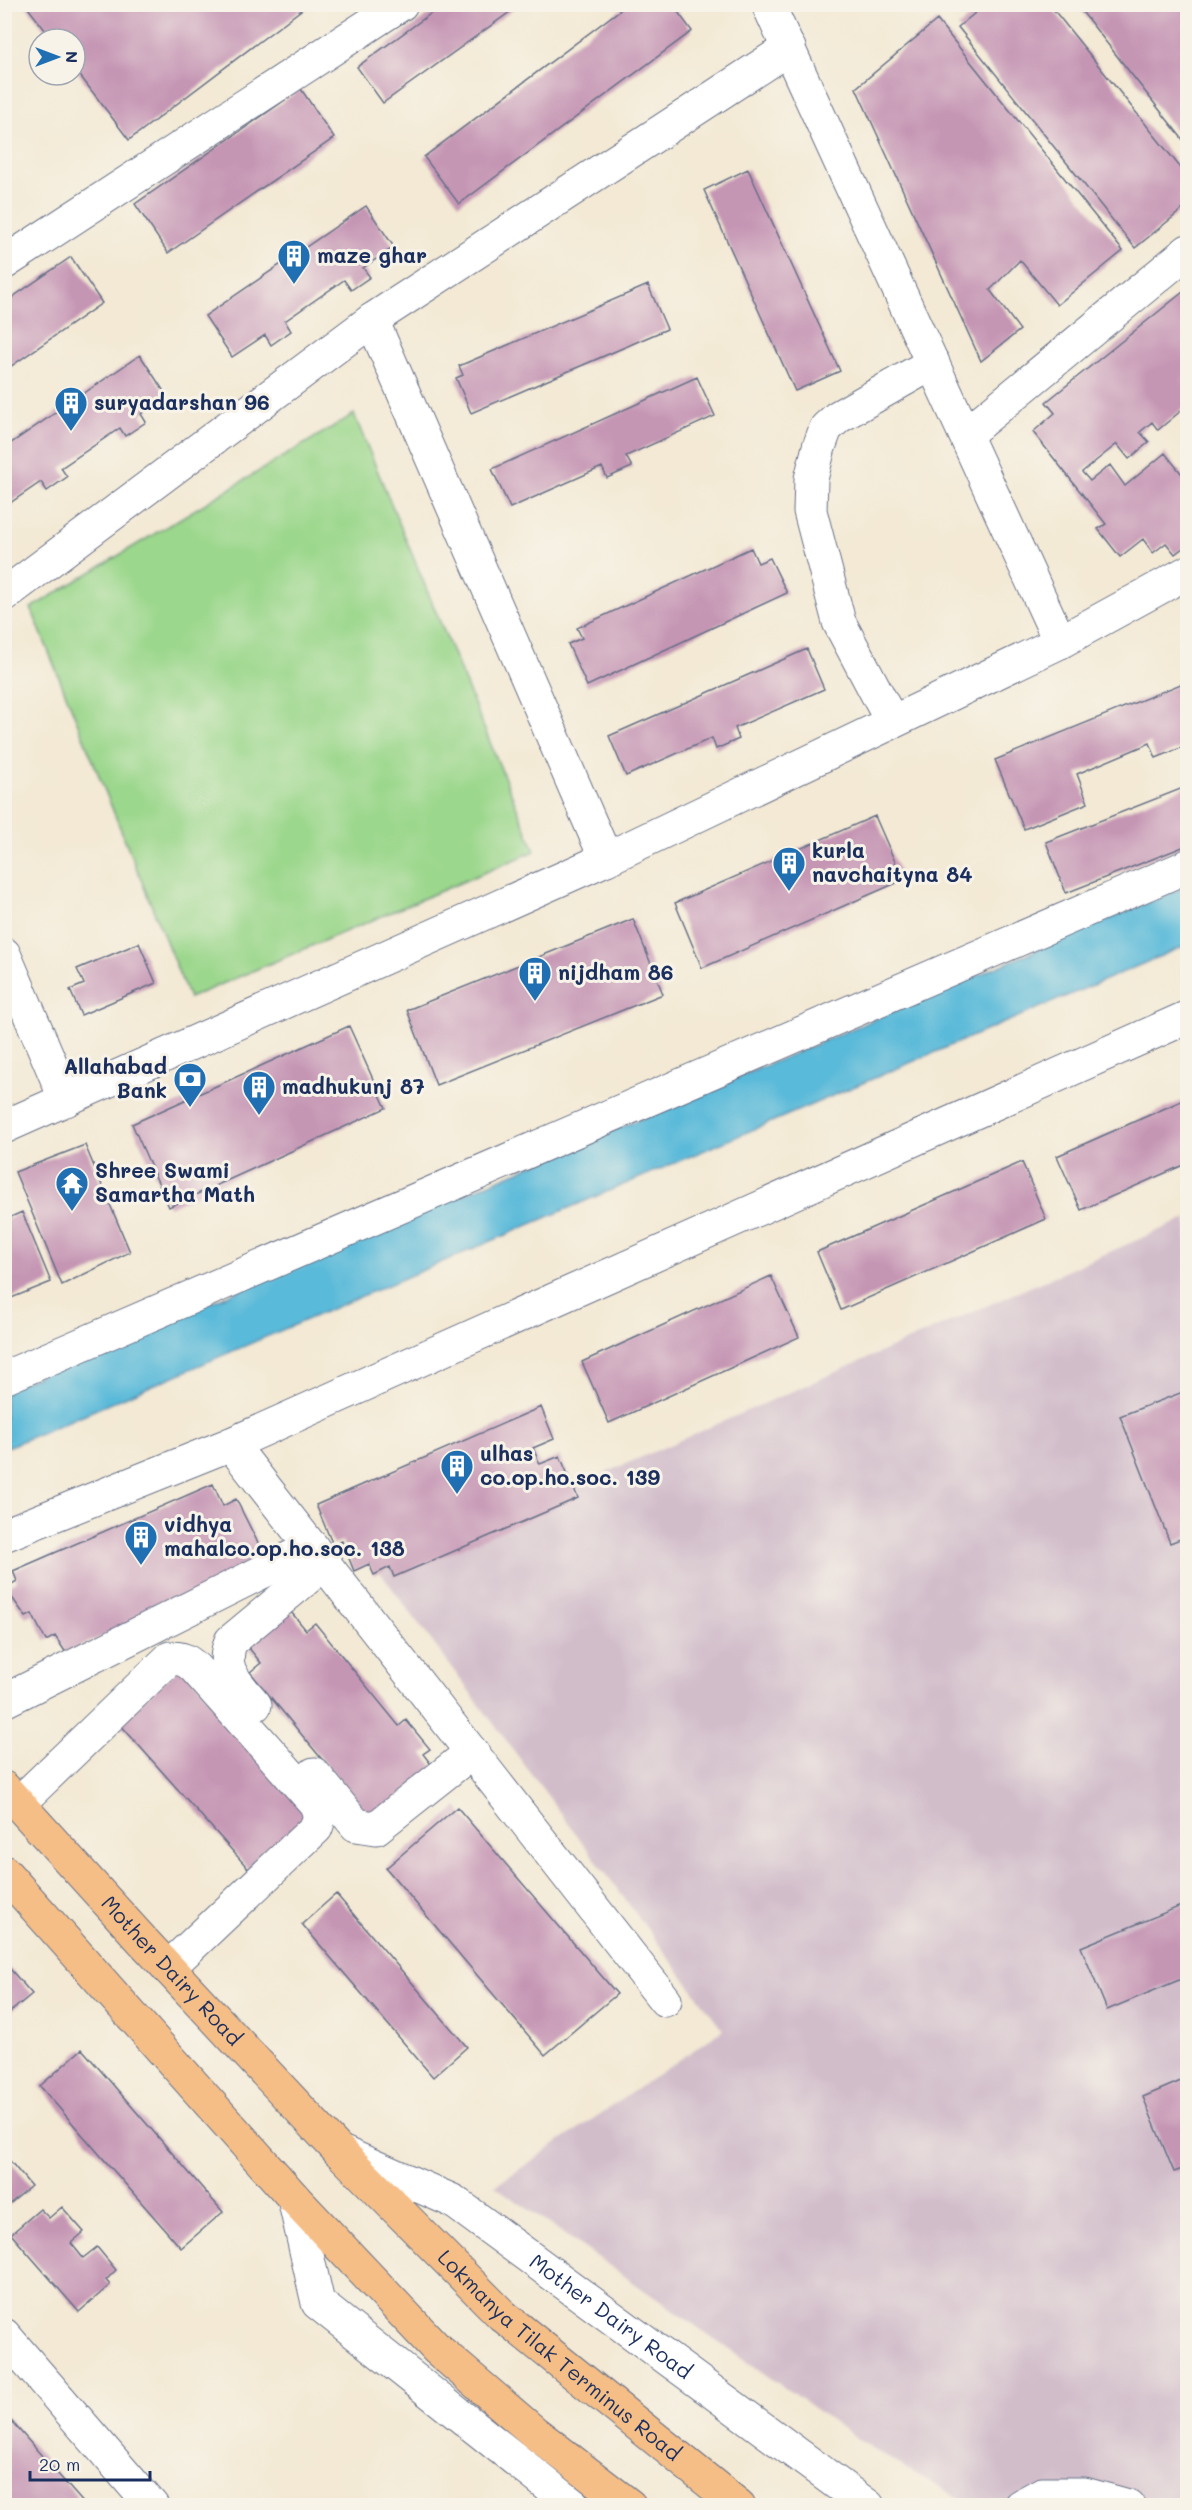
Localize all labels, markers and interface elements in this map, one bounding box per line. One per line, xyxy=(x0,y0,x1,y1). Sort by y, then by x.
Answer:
north arrow xyxy=(27,27,87,87)
text: N xyxy=(62,51,83,63)
building icon: maze ghar xyxy=(276,238,312,285)
place label: maze ghar xyxy=(317,241,427,268)
building icon: suryadarshan 96 xyxy=(53,385,89,432)
place label: suryadarshan 96 xyxy=(94,388,270,416)
place label: kurla navchaityna 84 xyxy=(812,836,973,888)
building icon: kurla navchaityna 84 xyxy=(771,845,807,892)
building icon: nijdham 86 xyxy=(517,955,553,1002)
place label: nijdham 86 xyxy=(558,958,673,985)
place label: Allahabad Bank xyxy=(63,1052,167,1103)
bank icon: Allahabad Bank xyxy=(172,1061,208,1108)
building icon: madhukunj 87 xyxy=(241,1069,277,1116)
place label: madhukunj 87 xyxy=(282,1072,425,1099)
place label: Shree Swami Samartha Math xyxy=(95,1156,255,1207)
temple icon: Shree Swami Samartha Math xyxy=(54,1165,90,1212)
place label: ulhas co.op.ho.soc. 139 xyxy=(480,1439,660,1490)
building icon: ulhas co.op.ho.soc. 139 xyxy=(439,1448,475,1495)
place label: vidhya mahalco.op.ho.soc. 138 xyxy=(164,1510,405,1561)
building icon: vidhya mahalco.op.ho.soc. 138 xyxy=(123,1519,159,1566)
street label: Mother Dairy Road xyxy=(96,1889,249,2051)
street label: Lokmanya Tilak Terminus Road xyxy=(433,2243,687,2466)
street label: Mother Dairy Road xyxy=(525,2247,698,2384)
scale bar xyxy=(30,2444,150,2482)
text: 20 m xyxy=(39,2452,80,2476)

